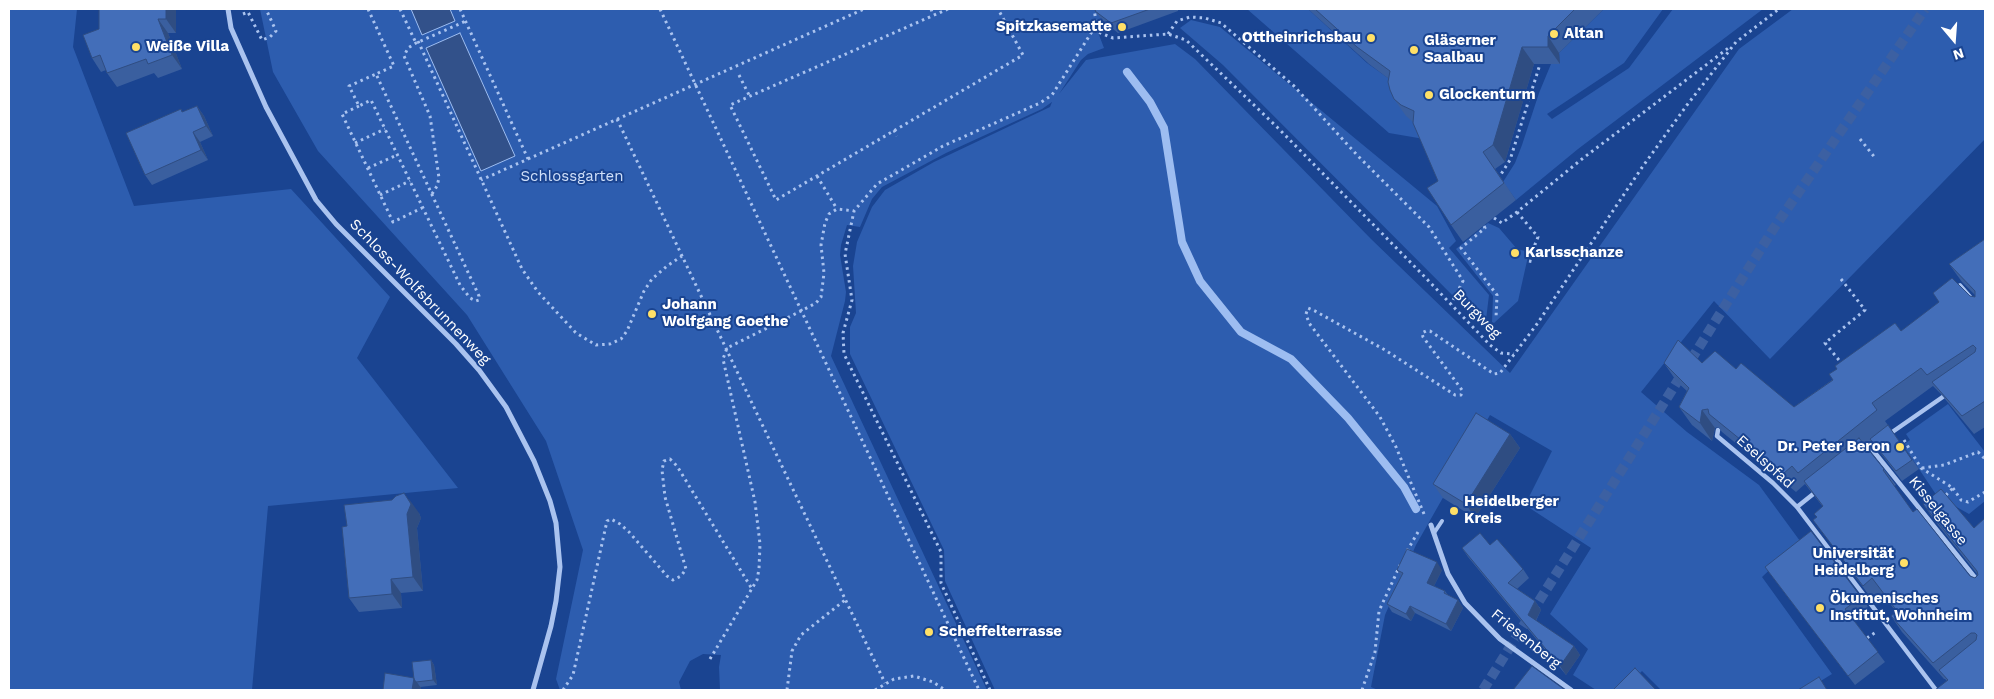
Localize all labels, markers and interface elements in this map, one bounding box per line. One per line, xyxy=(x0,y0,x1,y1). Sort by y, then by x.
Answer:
north arrow xyxy=(1929,15,1979,65)
place label: Spitzkasematte xyxy=(996,18,1112,36)
marker: Spitzkasematte xyxy=(1116,21,1128,33)
place label: Altan xyxy=(1564,25,1603,43)
marker: Altan xyxy=(1548,28,1560,40)
place label: Ottheinrichsbau xyxy=(1242,29,1361,47)
marker: Ottheinrichsbau xyxy=(1365,32,1377,44)
place label: Gläserner Saalbau xyxy=(1424,32,1496,67)
place label: Weiße Villa xyxy=(146,38,229,56)
marker: Weiße Villa xyxy=(130,41,142,53)
marker: Gläserner Saalbau xyxy=(1408,44,1420,56)
text: N xyxy=(1951,45,1966,63)
place label: Glockenturm xyxy=(1439,86,1536,104)
marker: Glockenturm xyxy=(1423,89,1435,101)
park label: Schlossgarten xyxy=(520,168,624,186)
street label: Schloss-Wolfsbrunnenweg xyxy=(346,216,494,368)
place label: Karlsschanze xyxy=(1525,244,1623,262)
marker: Karlsschanze xyxy=(1509,247,1521,259)
street label: Burgweg xyxy=(1449,286,1505,342)
place label: Johann Wolfgang Goethe xyxy=(662,296,788,331)
marker: Johann Wolfgang Goethe xyxy=(646,308,658,320)
street label: Eselspfad xyxy=(1733,431,1797,493)
place label: Dr. Peter Beron xyxy=(1777,438,1890,456)
marker: Dr. Peter Beron xyxy=(1894,441,1906,453)
street label: Kisselgasse xyxy=(1905,473,1971,549)
place label: Heidelberger Kreis xyxy=(1464,493,1559,528)
marker: Heidelberger Kreis xyxy=(1448,505,1460,517)
place label: Universität Heidelberg xyxy=(1812,545,1894,580)
marker: Universität Heidelberg xyxy=(1898,557,1910,569)
place label: Ökumenisches Institut, Wohnheim xyxy=(1830,590,1972,625)
marker: Ökumenisches Institut, Wohnheim xyxy=(1814,602,1826,614)
street label: Friesenberg xyxy=(1487,605,1565,673)
place label: Scheffelterrasse xyxy=(939,623,1062,641)
marker: Scheffelterrasse xyxy=(923,626,935,638)

